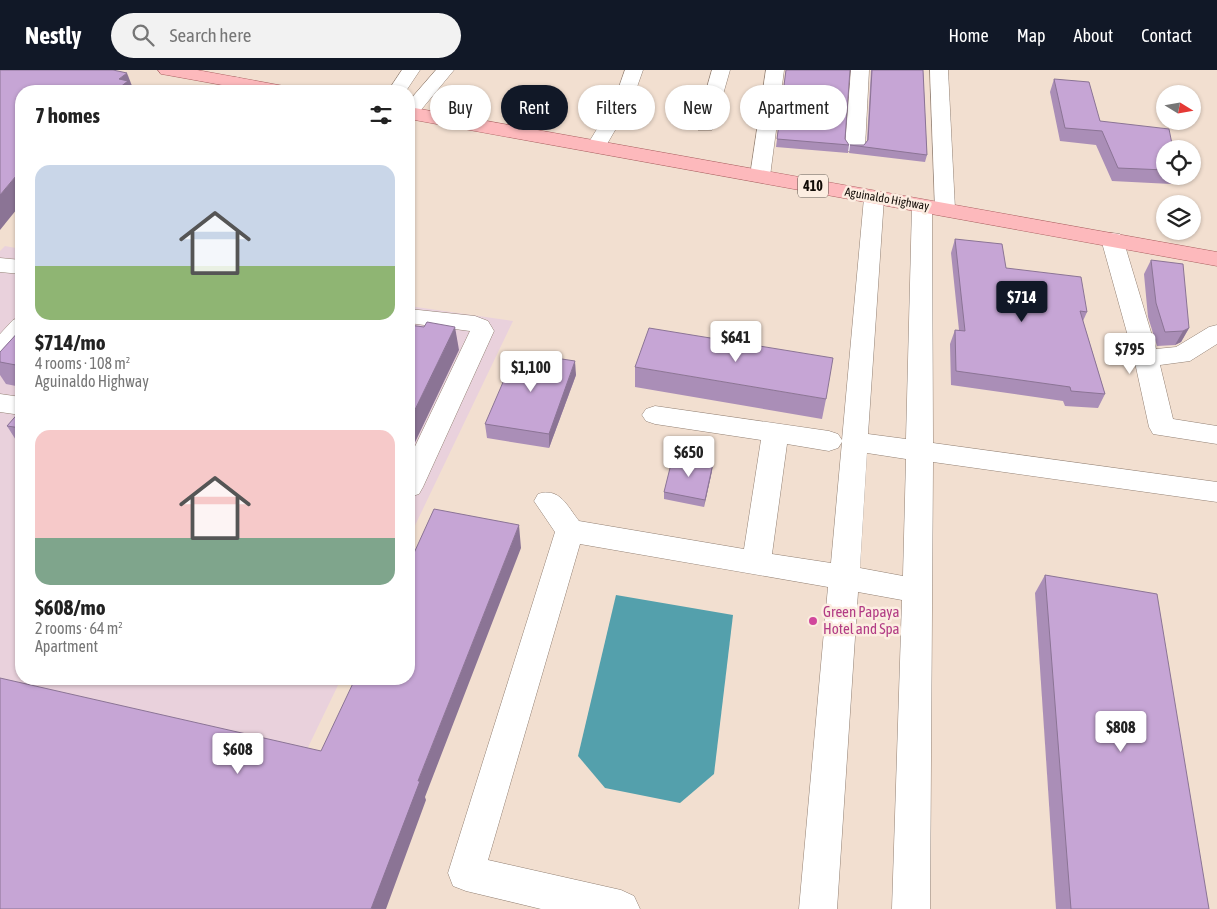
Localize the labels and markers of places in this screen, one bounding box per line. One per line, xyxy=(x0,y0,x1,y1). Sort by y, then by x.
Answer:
pin: $714 xyxy=(992,280,1052,323)
pin: $641 xyxy=(706,320,766,363)
pin: $795 xyxy=(1100,332,1160,375)
pin: $1,100 xyxy=(490,350,572,393)
pin: $650 xyxy=(659,436,719,478)
place label: Green Papaya Hotel and Spa xyxy=(823,603,900,637)
marker: Green Papaya Hotel and Spa xyxy=(807,615,819,627)
pin: $808 xyxy=(1091,710,1151,753)
pin: $608 xyxy=(208,732,268,775)

